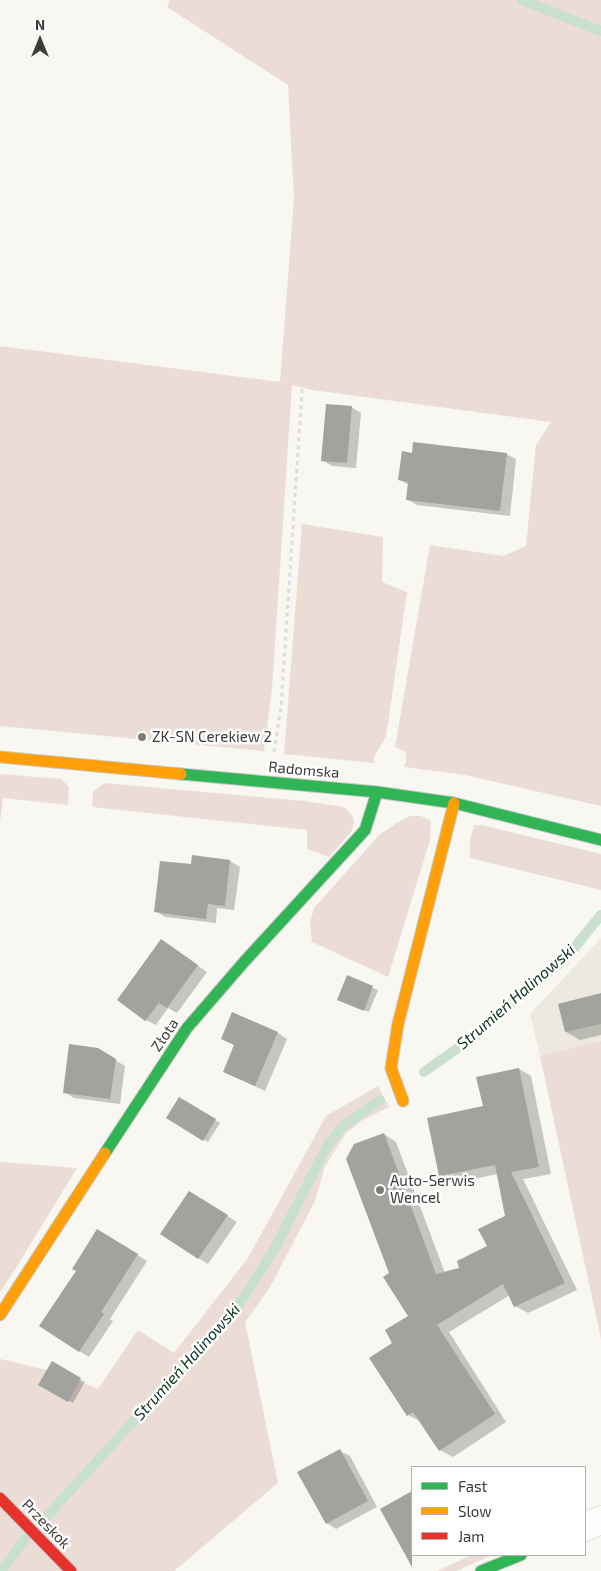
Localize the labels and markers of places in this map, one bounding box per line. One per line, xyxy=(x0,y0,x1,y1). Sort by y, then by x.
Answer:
place label: ZK-SN Cerekiew 2 xyxy=(152,728,272,746)
marker: ZK-SN Cerekiew 2 xyxy=(136,731,148,743)
place label: Auto-Serwis Wencel xyxy=(390,1172,475,1207)
marker: Auto-Serwis Wencel xyxy=(374,1184,386,1196)

